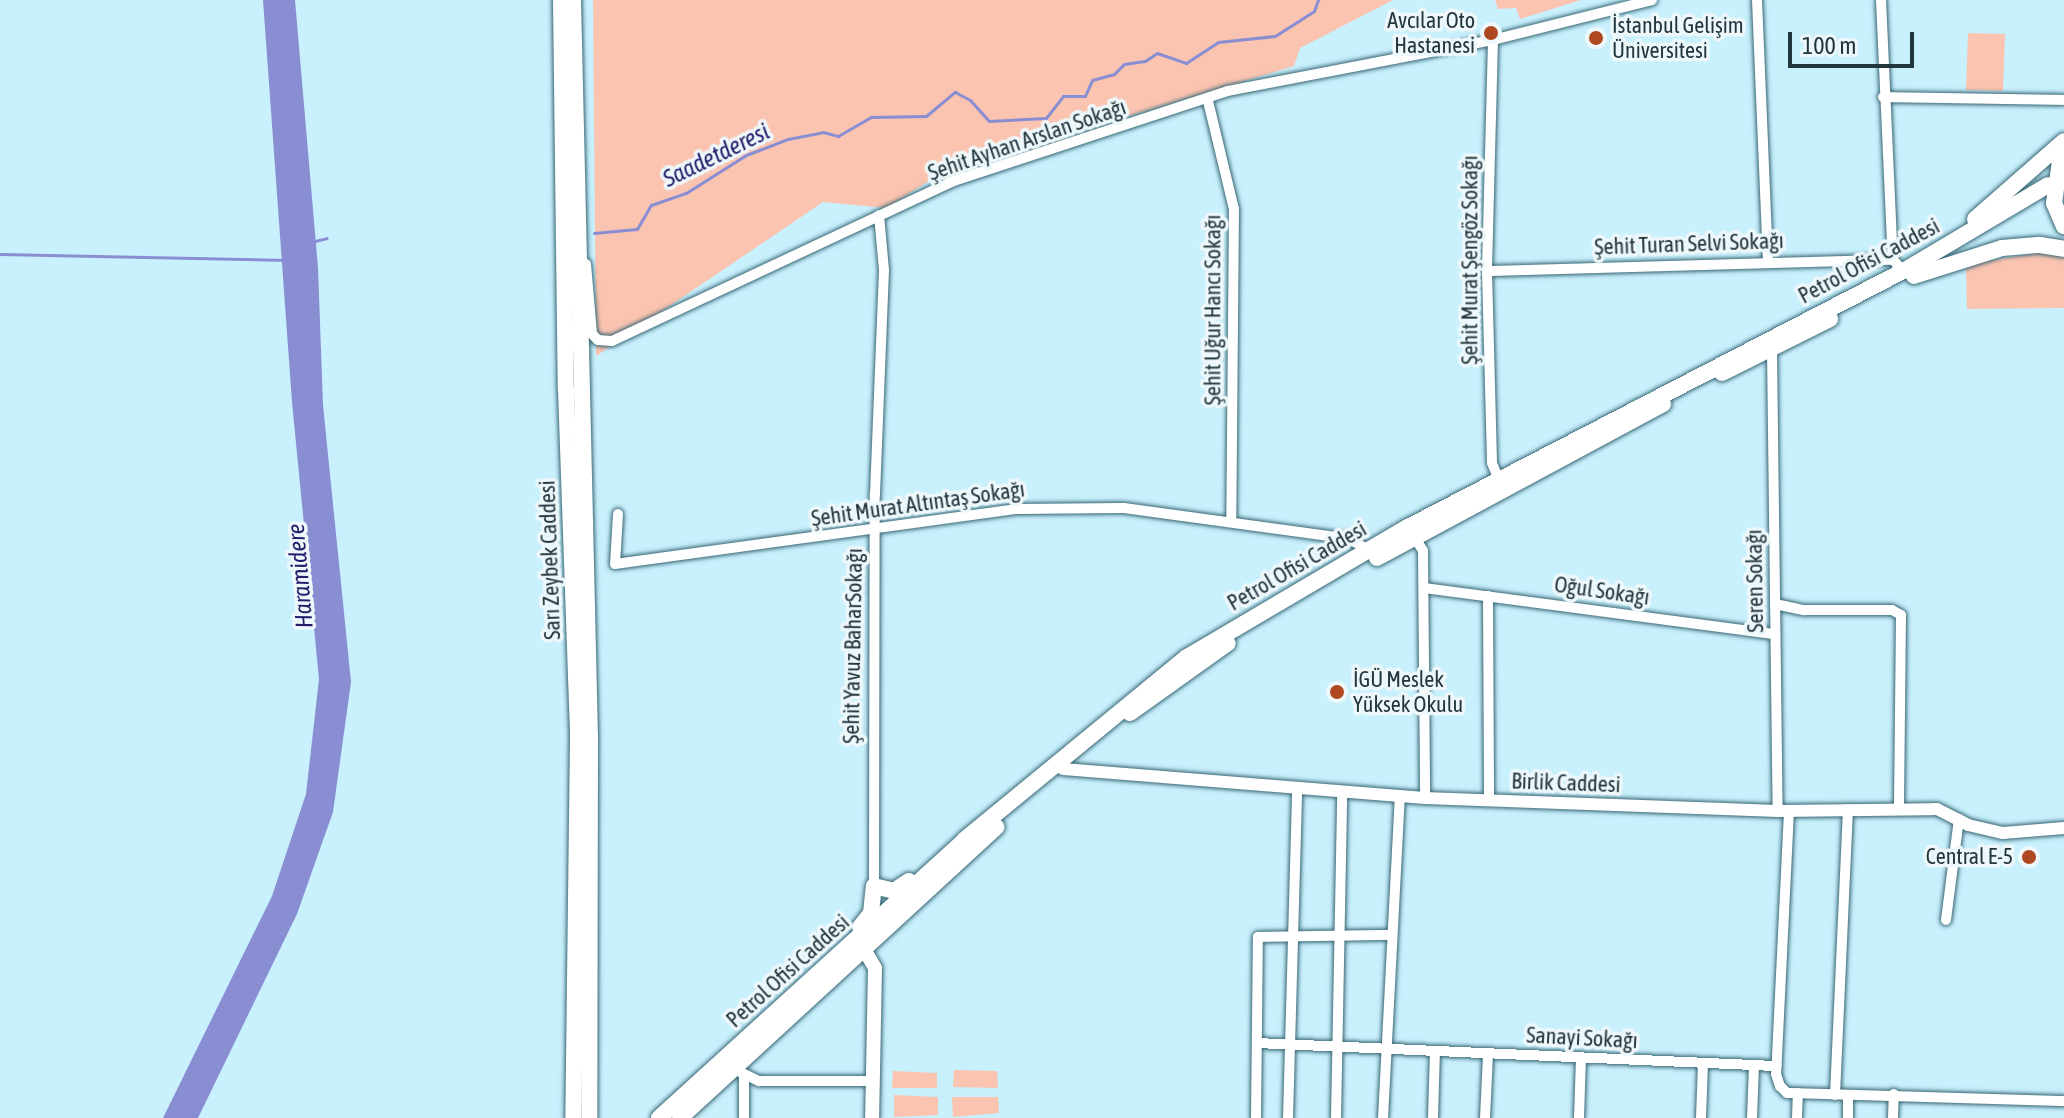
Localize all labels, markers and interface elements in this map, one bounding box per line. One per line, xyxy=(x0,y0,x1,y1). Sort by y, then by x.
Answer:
place label: Avcılar Oto Hastanesi xyxy=(1387,7,1475,58)
place label: İstanbul Gelişim Üniversitesi xyxy=(1612,12,1744,64)
scale bar xyxy=(1792,16,1918,66)
marker: Avcılar Oto Hastanesi xyxy=(1482,24,1500,42)
marker: İstanbul Gelişim Üniversitesi xyxy=(1587,29,1605,47)
text: 100 m xyxy=(1802,32,1856,59)
street label: Şehit Ayhan Arslan Sokağı xyxy=(925,94,1129,186)
water label: Saadetderesi xyxy=(658,117,774,193)
street label: Şehit Murat Şengöz Sokağı xyxy=(1457,155,1483,365)
street label: Petrol Ofisi Caddesi xyxy=(1794,213,1944,309)
street label: Şehit Uğur Hancı Sokağı xyxy=(1200,215,1226,405)
street label: Şehit Turan Selvi Sokağı xyxy=(1594,228,1784,260)
street label: Şehit Murat Altıntaş Sokağı xyxy=(810,476,1026,532)
street label: Sarı Zeybek Caddesi xyxy=(534,480,566,640)
street label: Petrol Ofisi Caddesi xyxy=(1223,516,1371,616)
water label: Haramidere xyxy=(281,522,319,630)
street label: Seren Sokağı xyxy=(1741,529,1769,633)
street label: Şehit Yavuz BaharSokağı xyxy=(838,548,868,744)
street label: Oğul Sokağı xyxy=(1553,571,1651,611)
place label: İGÜ Meslek Yüksek Okulu xyxy=(1353,666,1463,718)
marker: İGÜ Meslek Yüksek Okulu xyxy=(1328,683,1346,701)
street label: Birlik Caddesi xyxy=(1511,768,1621,798)
place label: Central E-5 xyxy=(1926,844,2013,870)
marker: Central E-5 xyxy=(2020,848,2038,866)
street label: Petrol Ofisi Caddesi xyxy=(721,909,855,1033)
street label: Sanayi Sokağı xyxy=(1526,1022,1638,1054)

